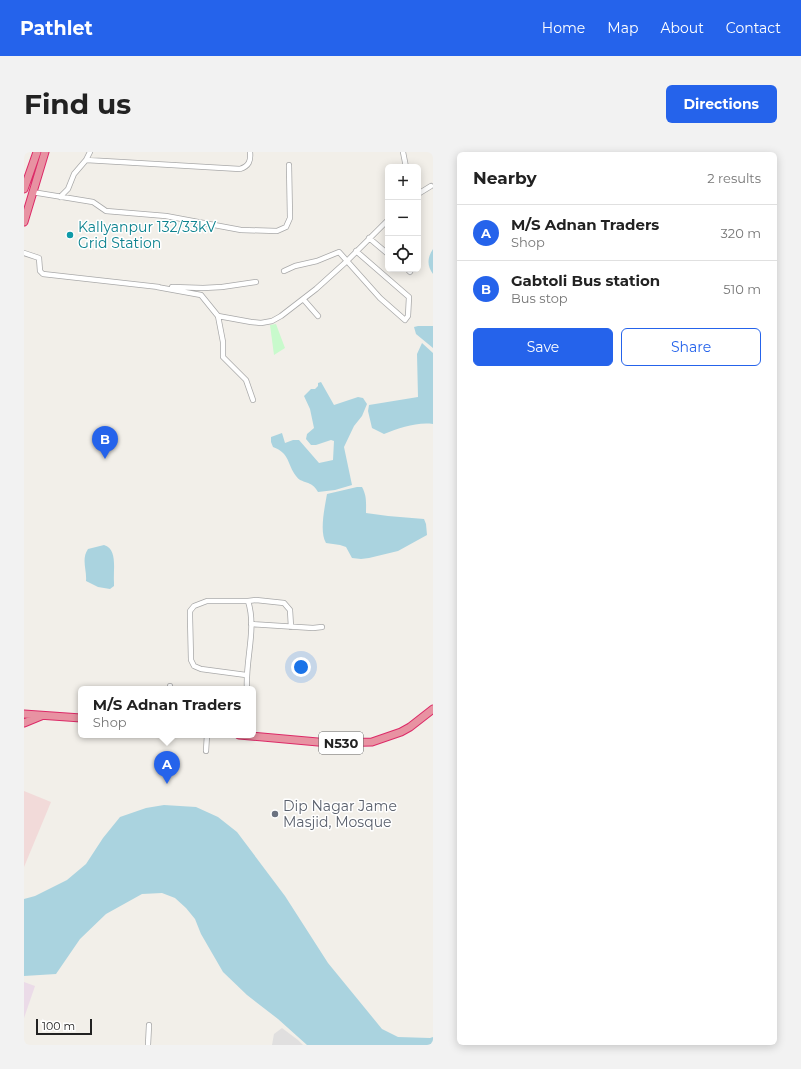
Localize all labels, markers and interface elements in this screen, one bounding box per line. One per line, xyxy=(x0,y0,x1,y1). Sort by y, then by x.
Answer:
text: Pathlet xyxy=(20,17,93,40)
text: Home xyxy=(542,19,585,37)
text: Map xyxy=(607,19,638,37)
text: About xyxy=(660,19,704,37)
text: Contact xyxy=(726,19,781,37)
button: Directions xyxy=(666,85,777,123)
text: Find us xyxy=(24,87,131,121)
map controls xyxy=(385,164,421,272)
button: + xyxy=(385,164,421,200)
text: Nearby xyxy=(473,168,537,188)
text: 2 results xyxy=(707,170,761,186)
button: − xyxy=(385,200,421,236)
text: M/S Adnan Traders xyxy=(511,215,659,234)
place label: Kallyanpur 132/33kV Grid Station xyxy=(78,218,216,252)
text: A xyxy=(481,225,491,241)
text: 320 m xyxy=(721,225,761,241)
marker: Kallyanpur 132/33kV Grid Station xyxy=(65,230,75,240)
text: Shop xyxy=(511,234,545,250)
button: locate xyxy=(385,236,421,272)
text: Gabtoli Bus station xyxy=(511,271,660,290)
text: B xyxy=(481,281,491,297)
text: 510 m xyxy=(723,281,761,297)
text: Bus stop xyxy=(511,290,568,306)
button: Save xyxy=(473,328,613,366)
button: Share xyxy=(621,328,761,366)
pin: B xyxy=(92,426,118,459)
your location xyxy=(291,657,311,677)
popup xyxy=(78,686,256,738)
text: M/S Adnan Traders xyxy=(93,695,241,714)
text: Shop xyxy=(93,714,127,730)
road number: N530 xyxy=(319,732,363,754)
pin: A xyxy=(154,751,180,784)
place label: Dip Nagar Jame Masjid, Mosque xyxy=(283,797,397,831)
marker: Dip Nagar Jame Masjid, Mosque xyxy=(270,809,280,819)
scale bar xyxy=(36,1017,92,1036)
text: 100 m xyxy=(42,1019,75,1033)

